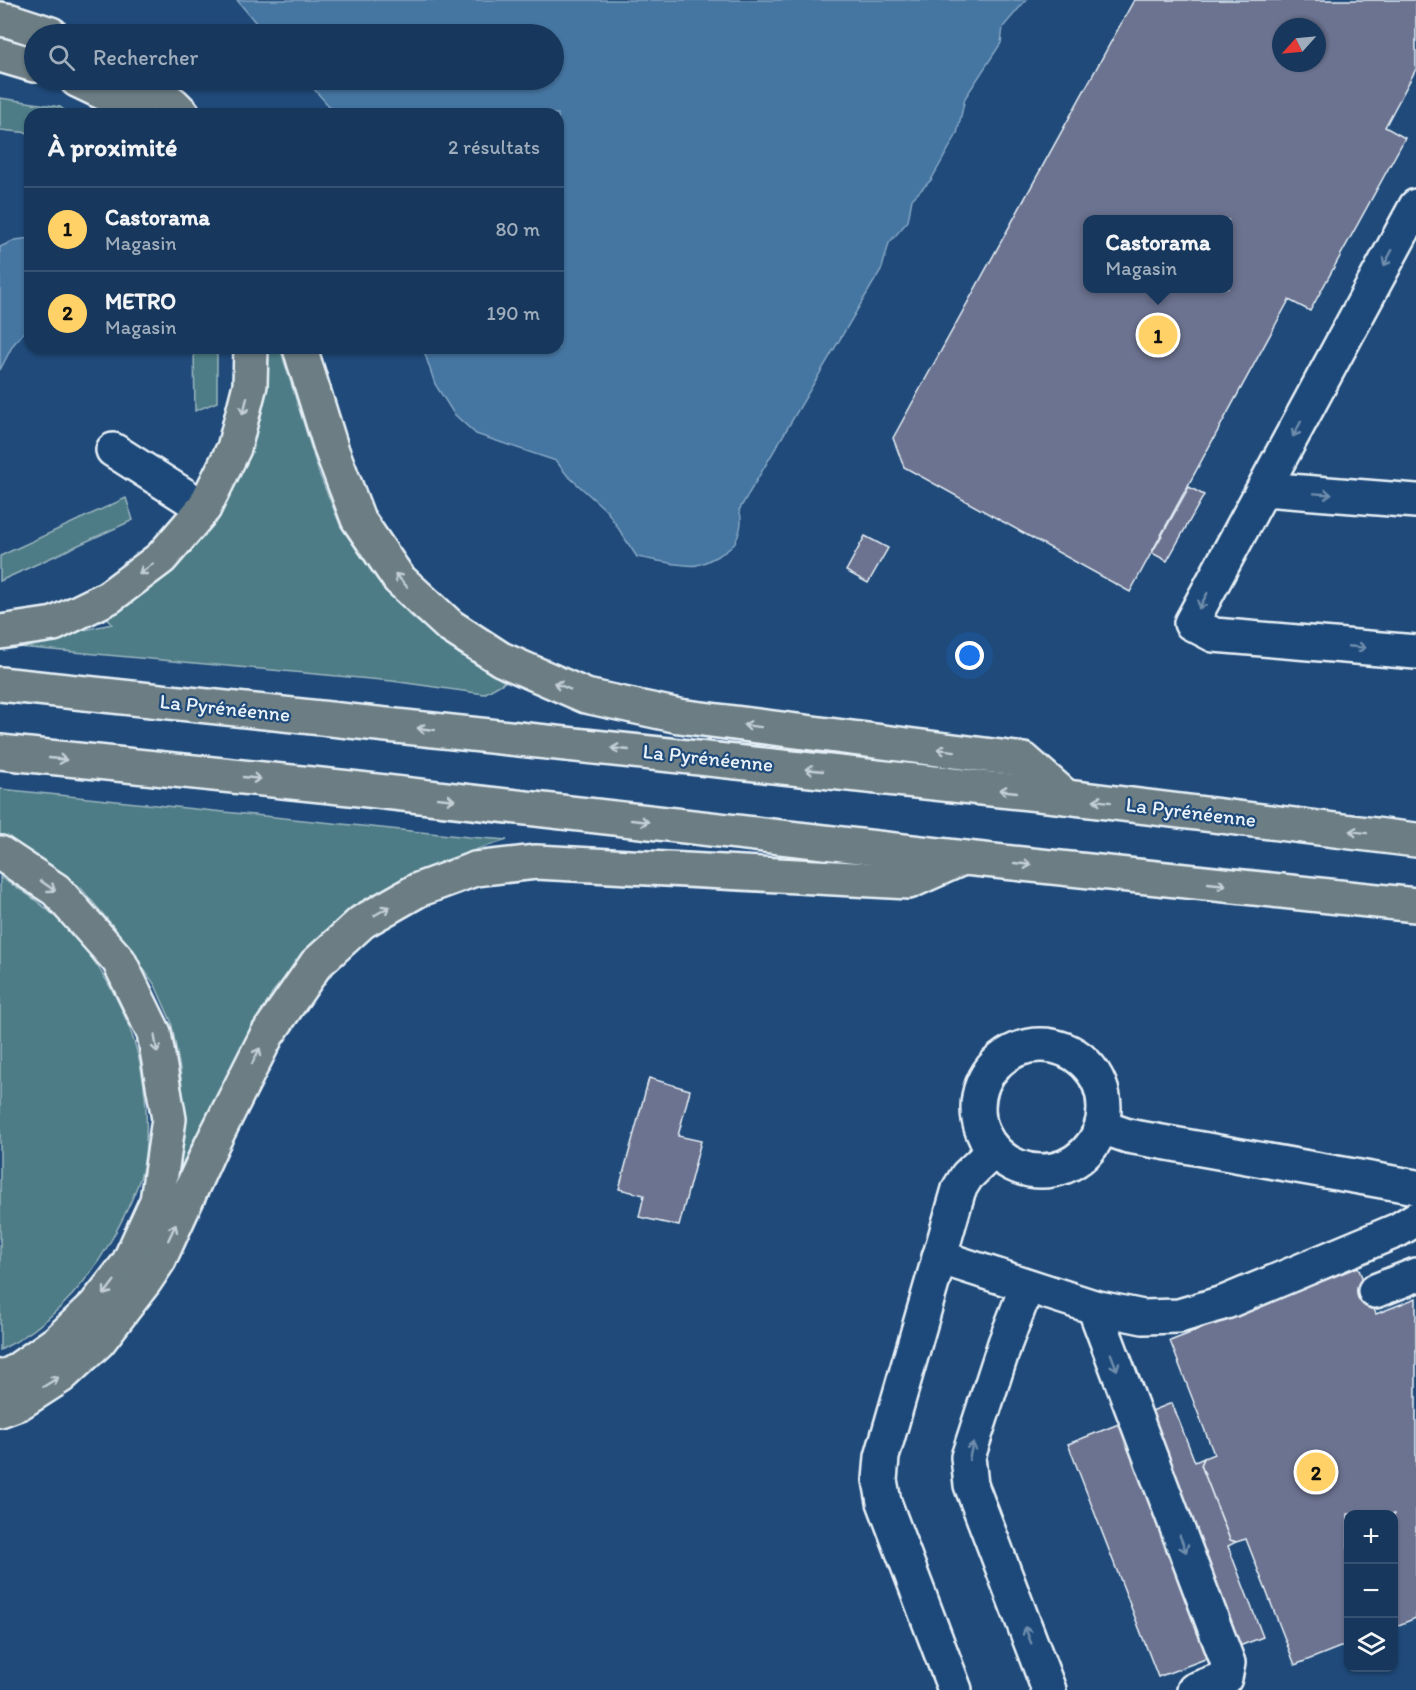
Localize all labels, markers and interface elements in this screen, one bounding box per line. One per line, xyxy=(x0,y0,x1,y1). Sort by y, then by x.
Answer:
north arrow xyxy=(1272,18,1326,72)
search box xyxy=(24,24,564,90)
icon: search xyxy=(45,41,78,74)
text: Rechercher xyxy=(93,44,198,71)
text: À proximité xyxy=(48,131,177,163)
text: 2 résultats xyxy=(448,135,540,159)
text: Castorama xyxy=(105,204,210,231)
popup xyxy=(1083,215,1233,293)
text: 1 xyxy=(63,217,72,241)
text: 80 m xyxy=(495,217,540,241)
text: Castorama xyxy=(1106,229,1210,256)
text: Magasin xyxy=(105,231,177,255)
one-way arrow xyxy=(1382,248,1394,266)
text: Magasin xyxy=(1106,256,1177,280)
text: METRO xyxy=(105,288,176,315)
text: 2 xyxy=(62,301,73,325)
text: 190 m xyxy=(487,301,540,325)
pin: 1 xyxy=(1138,312,1178,358)
text: Magasin xyxy=(105,315,177,339)
one-way arrow xyxy=(239,396,250,415)
one-way arrow xyxy=(1290,420,1302,438)
one-way arrow xyxy=(1312,488,1332,499)
one-way arrow xyxy=(139,563,155,575)
one-way arrow xyxy=(394,573,408,588)
one-way arrow xyxy=(1197,591,1208,609)
your location xyxy=(955,641,984,670)
one-way arrow xyxy=(1347,642,1367,653)
one-way arrow xyxy=(553,679,571,690)
street label: La Pyrénéenne xyxy=(159,688,292,727)
one-way arrow xyxy=(743,720,763,731)
one-way arrow xyxy=(417,723,437,734)
street label: La Pyrénéenne xyxy=(642,738,775,777)
one-way arrow xyxy=(611,743,631,754)
one-way arrow xyxy=(936,745,956,756)
one-way arrow xyxy=(48,753,68,764)
one-way arrow xyxy=(805,764,824,775)
one-way arrow xyxy=(242,773,262,784)
one-way arrow xyxy=(998,785,1018,796)
street label: La Pyrénéenne xyxy=(1125,791,1258,832)
one-way arrow xyxy=(436,793,456,804)
one-way arrow xyxy=(1092,796,1112,807)
one-way arrow xyxy=(629,815,649,826)
one-way arrow xyxy=(1349,827,1368,838)
one-way arrow xyxy=(1012,859,1032,870)
one-way arrow xyxy=(1206,879,1226,890)
one-way arrow xyxy=(40,880,56,892)
one-way arrow xyxy=(373,905,390,917)
one-way arrow xyxy=(151,1034,162,1053)
one-way arrow xyxy=(251,1048,263,1066)
one-way arrow xyxy=(166,1223,178,1241)
one-way arrow xyxy=(103,1279,116,1295)
one-way arrow xyxy=(1110,1352,1121,1371)
one-way arrow xyxy=(42,1376,59,1388)
one-way arrow xyxy=(966,1442,978,1461)
pin: 2 xyxy=(1296,1450,1336,1494)
map controls xyxy=(1344,1510,1398,1672)
button: + xyxy=(1344,1510,1398,1564)
one-way arrow xyxy=(1179,1534,1190,1553)
button: − xyxy=(1344,1564,1398,1618)
button: layers xyxy=(1344,1618,1398,1672)
one-way arrow xyxy=(1022,1626,1033,1645)

